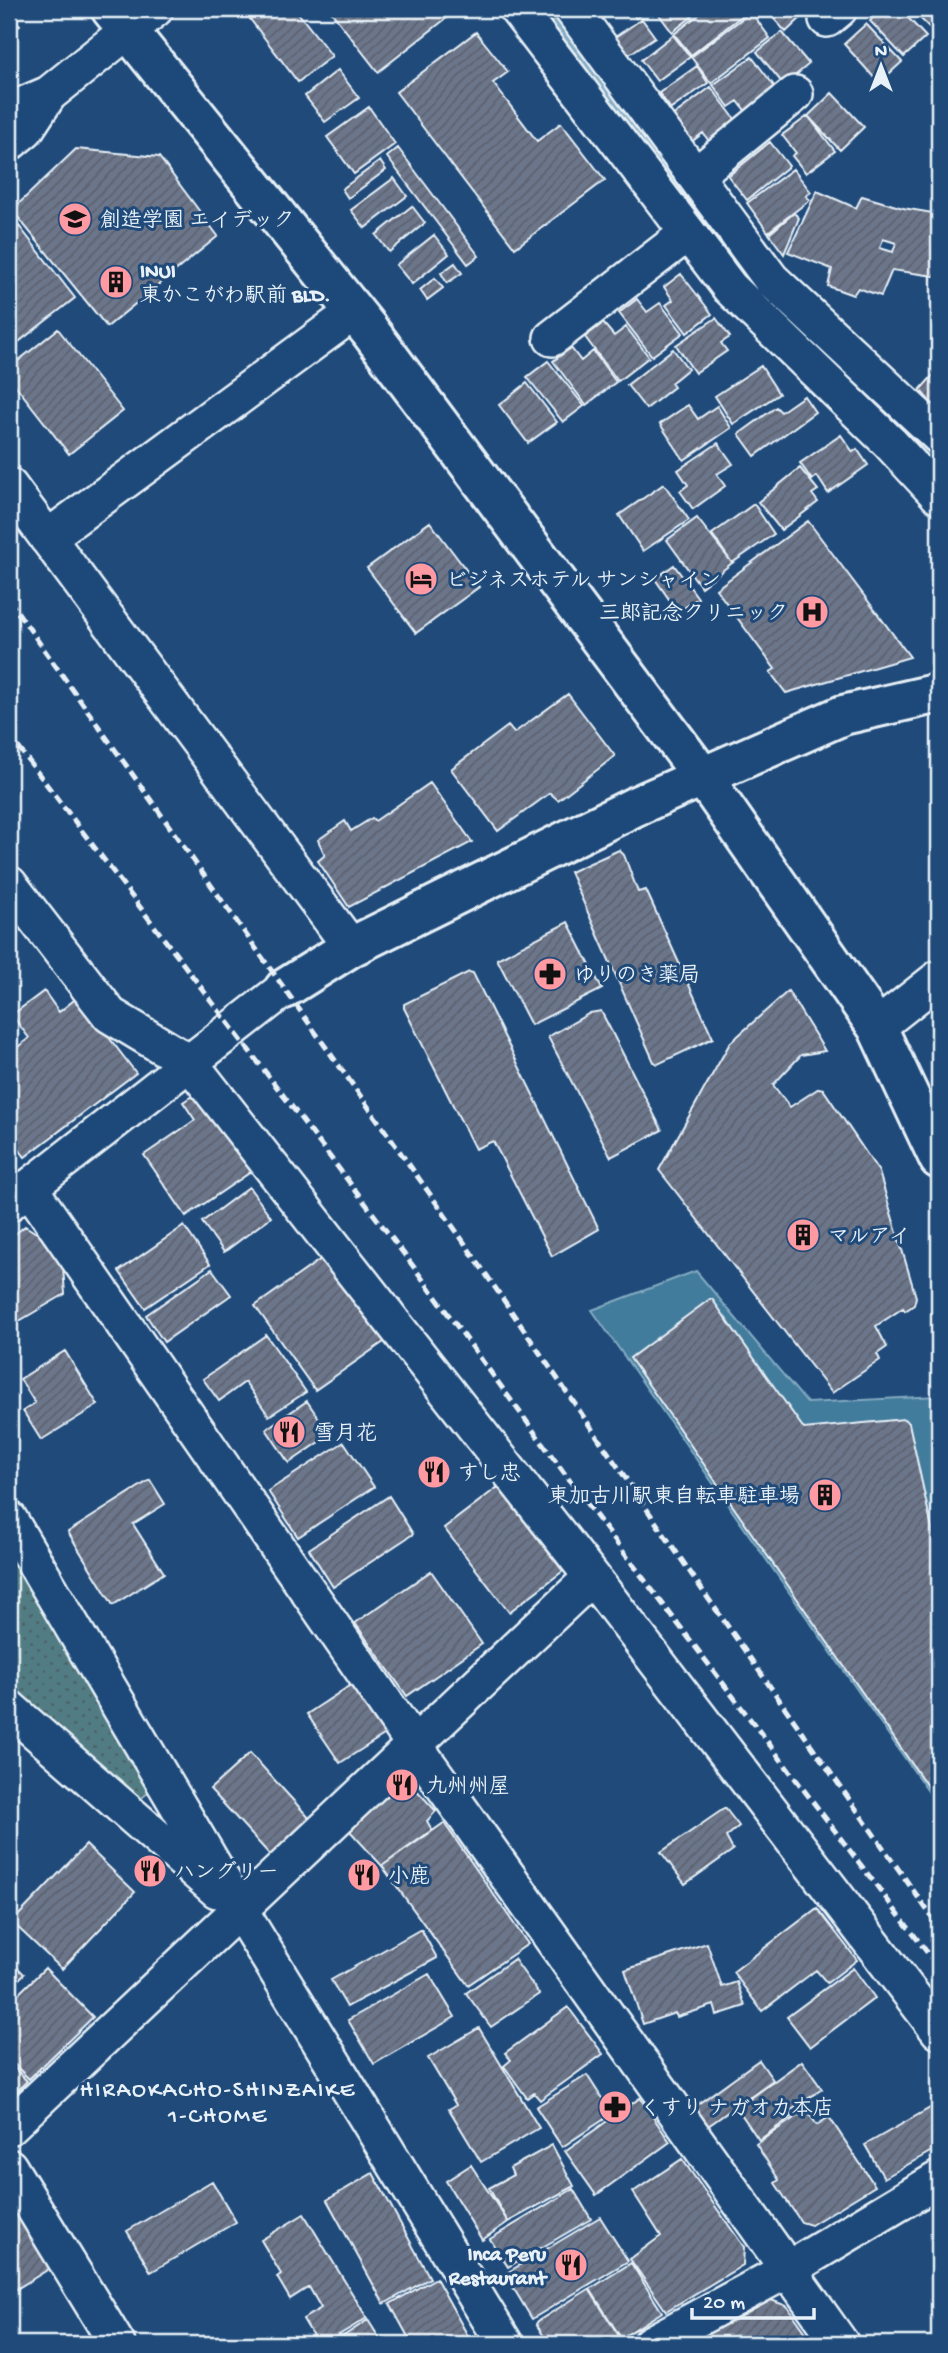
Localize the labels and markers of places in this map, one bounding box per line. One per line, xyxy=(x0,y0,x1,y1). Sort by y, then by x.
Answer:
school or university icon: 創造学園 エイデック xyxy=(56,200,94,238)
place label: 創造学園 エイデック xyxy=(100,209,294,235)
place label: INUI 東かこがわ駅前 BLD. xyxy=(140,261,331,310)
building icon: INUI 東かこがわ駅前 BLD. xyxy=(97,263,135,301)
hotel icon: ビジネスホテル サンシャイン xyxy=(402,560,440,598)
place label: ビジネスホテル サンシャイン xyxy=(446,569,721,595)
hospital icon: 三郎記念クリニック xyxy=(793,593,831,631)
place label: 三郎記念クリニック xyxy=(599,601,788,628)
pharmacy icon: ゆりのき薬局 xyxy=(531,955,569,993)
place label: ゆりのき薬局 xyxy=(574,963,700,990)
building icon: マルアイ xyxy=(784,1216,822,1254)
place label: マルアイ xyxy=(828,1226,910,1251)
restaurant icon: 雪月花 xyxy=(270,1413,308,1451)
place label: 雪月花 xyxy=(314,1422,377,1448)
restaurant icon: すし忠 xyxy=(415,1453,453,1491)
place label: すし忠 xyxy=(458,1461,521,1488)
building icon: 東加古川駅東自転車駐車場 xyxy=(806,1476,844,1514)
place label: 東加古川駅東自転車駐車場 xyxy=(548,1484,800,1511)
restaurant icon: 九州州屋 xyxy=(383,1766,421,1804)
place label: 九州州屋 xyxy=(426,1775,510,1801)
restaurant icon: ハングリー xyxy=(131,1852,169,1890)
restaurant icon: 小鹿 xyxy=(345,1856,383,1894)
place label: ハングリー xyxy=(174,1860,279,1887)
place label: 小鹿 xyxy=(388,1864,430,1891)
pharmacy icon: くすり ナガオカ本店 xyxy=(596,2088,634,2126)
place label: くすり ナガオカ本店 xyxy=(640,2096,834,2123)
place label: Inca Peru Restaurant xyxy=(448,2244,548,2293)
restaurant icon: Inca Peru Restaurant xyxy=(552,2246,590,2284)

